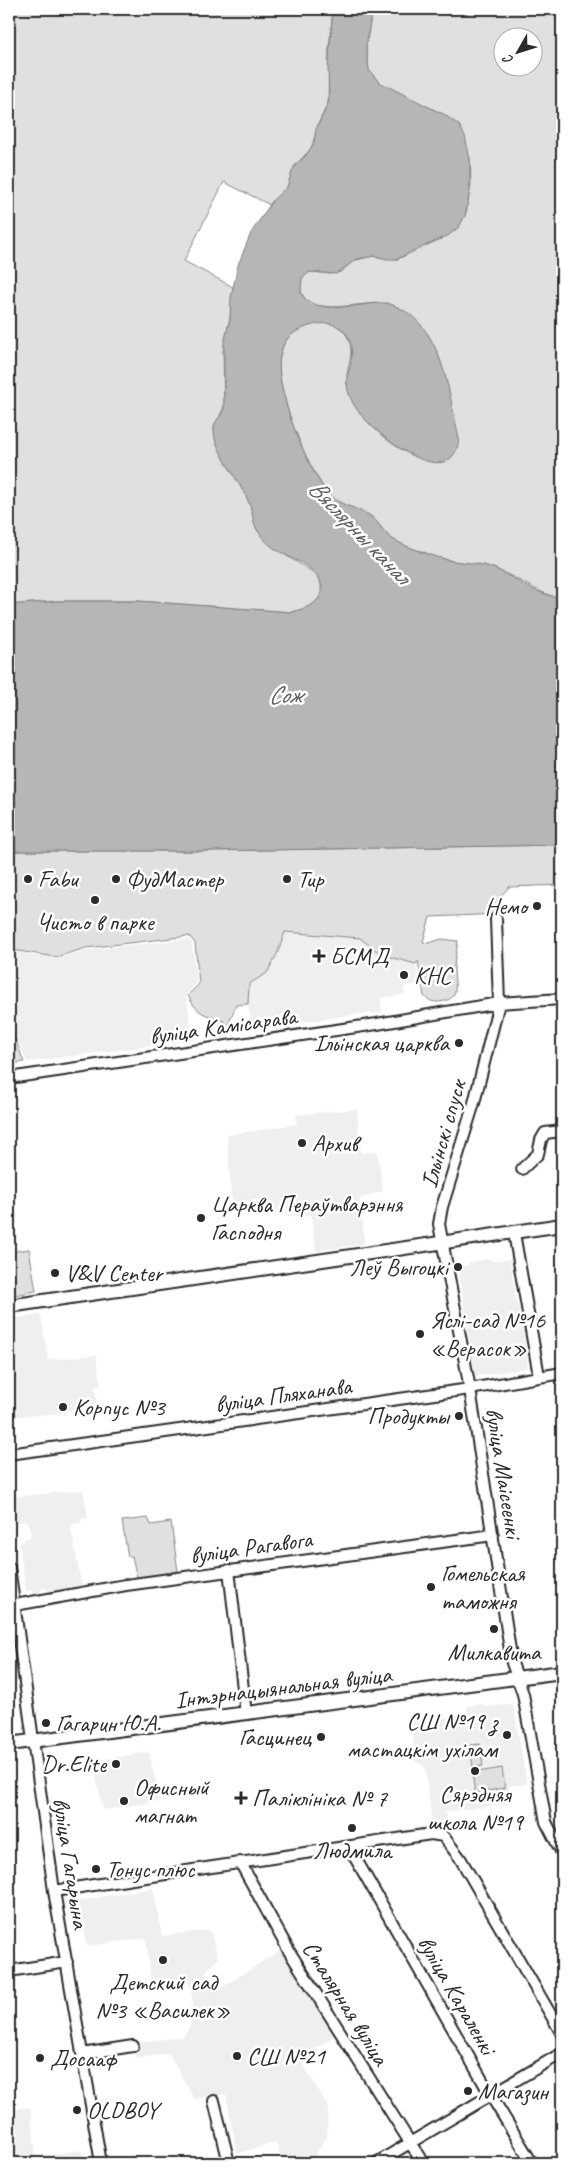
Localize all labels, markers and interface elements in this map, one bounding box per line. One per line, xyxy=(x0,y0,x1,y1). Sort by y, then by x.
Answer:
north arrow xyxy=(494,28,544,78)
text: С xyxy=(498,50,517,68)
water label: Вяслярны канал xyxy=(302,473,420,594)
water label: Сож xyxy=(268,678,307,712)
place label: Fabu xyxy=(38,864,80,894)
place label: ФудМастер xyxy=(126,864,224,894)
place label: Тир xyxy=(297,864,324,894)
marker: Fabu xyxy=(22,873,34,885)
marker: ФудМастер xyxy=(110,873,122,885)
marker: Тир xyxy=(281,873,293,885)
place label: Немо xyxy=(485,891,530,921)
marker: Чисто в парке xyxy=(89,894,101,906)
marker: Немо xyxy=(531,900,543,912)
place label: Чисто в парке xyxy=(37,907,156,937)
place label: БСМД xyxy=(330,941,391,971)
marker: БСМД xyxy=(312,949,326,963)
place label: КНС xyxy=(414,960,453,990)
marker: КНС xyxy=(398,969,410,981)
street label: вуліца Камісарава xyxy=(148,1001,300,1051)
place label: Ільінская царква xyxy=(314,1028,451,1058)
marker: Ільінская царква xyxy=(453,1037,465,1049)
street label: Ільінскі спуск xyxy=(413,1075,473,1191)
place label: Архив xyxy=(312,1128,362,1158)
marker: Архив xyxy=(296,1137,308,1149)
place label: Царква Пераўтварэння Гасподня xyxy=(211,1189,404,1247)
marker: Царква Пераўтварэння Гасподня xyxy=(195,1212,207,1224)
place label: Леў Выгоцкі xyxy=(350,1252,450,1282)
place label: V&V Center xyxy=(65,1258,165,1288)
marker: Леў Выгоцкі xyxy=(452,1261,464,1273)
marker: V&V Center xyxy=(49,1267,61,1279)
place label: Яслі-сад №16 «Верасок» xyxy=(430,1305,546,1363)
marker: Яслі-сад №16 «Верасок» xyxy=(414,1328,426,1340)
street label: вуліца Пляханава xyxy=(213,1370,354,1419)
place label: Корпус №3 xyxy=(73,1392,167,1422)
marker: Корпус №3 xyxy=(57,1401,69,1413)
place label: Продукты xyxy=(367,1401,451,1431)
street label: вуліца Маісеенкі xyxy=(479,1406,529,1543)
marker: Продукты xyxy=(453,1410,465,1422)
street label: вуліца Рагавога xyxy=(188,1523,315,1570)
place label: Гомельская таможня xyxy=(441,1558,526,1616)
marker: Гомельская таможня xyxy=(425,1581,437,1593)
marker: Милкавита xyxy=(488,1623,500,1635)
place label: Милкавита xyxy=(448,1637,542,1667)
street label: Інтэрнацыянальная вуліца xyxy=(173,1659,394,1715)
place label: СШ №19 з мастацкім ухілам xyxy=(347,1706,499,1764)
place label: Гагарин Ю.А. xyxy=(56,1708,161,1738)
marker: Гагарин Ю.А. xyxy=(40,1717,52,1729)
place label: Гасцинец xyxy=(239,1722,312,1752)
marker: СШ №19 з мастацкім ухілам xyxy=(501,1729,513,1741)
marker: Гасцинец xyxy=(315,1731,327,1743)
place label: Dr.Elite xyxy=(42,1749,108,1779)
marker: Dr.Elite xyxy=(110,1758,122,1770)
marker: Сярэдняя школа №19 xyxy=(469,1765,481,1777)
place label: Офисный магнат xyxy=(134,1772,211,1830)
place label: Сярэдняя школа №19 xyxy=(427,1779,525,1837)
place label: Паліклініка № 7 xyxy=(252,1783,388,1813)
marker: Паліклініка № 7 xyxy=(234,1791,248,1805)
street label: вуліца Гагарына xyxy=(46,1795,96,1932)
marker: Офисный магнат xyxy=(118,1795,130,1807)
marker: Людмила xyxy=(346,1822,358,1834)
place label: Людмила xyxy=(313,1835,393,1865)
place label: Тонус плюс xyxy=(106,1854,196,1884)
marker: Тонус плюс xyxy=(90,1863,102,1875)
street label: вуліца Караленкі xyxy=(411,1930,504,2062)
street label: Сталярная вуліца xyxy=(296,1935,397,2072)
marker: Детский сад №3 «Василек» xyxy=(157,1954,169,1966)
place label: Детский сад №3 «Василек» xyxy=(96,1967,231,2025)
place label: СШ №21 xyxy=(247,2041,326,2071)
place label: Досааф xyxy=(50,2043,118,2073)
marker: СШ №21 xyxy=(231,2050,243,2062)
marker: Досааф xyxy=(34,2052,46,2064)
place label: Магазин xyxy=(478,2076,550,2106)
marker: Магазин xyxy=(462,2085,474,2097)
place label: OLDBOY xyxy=(87,2095,163,2125)
marker: OLDBOY xyxy=(71,2104,83,2116)

